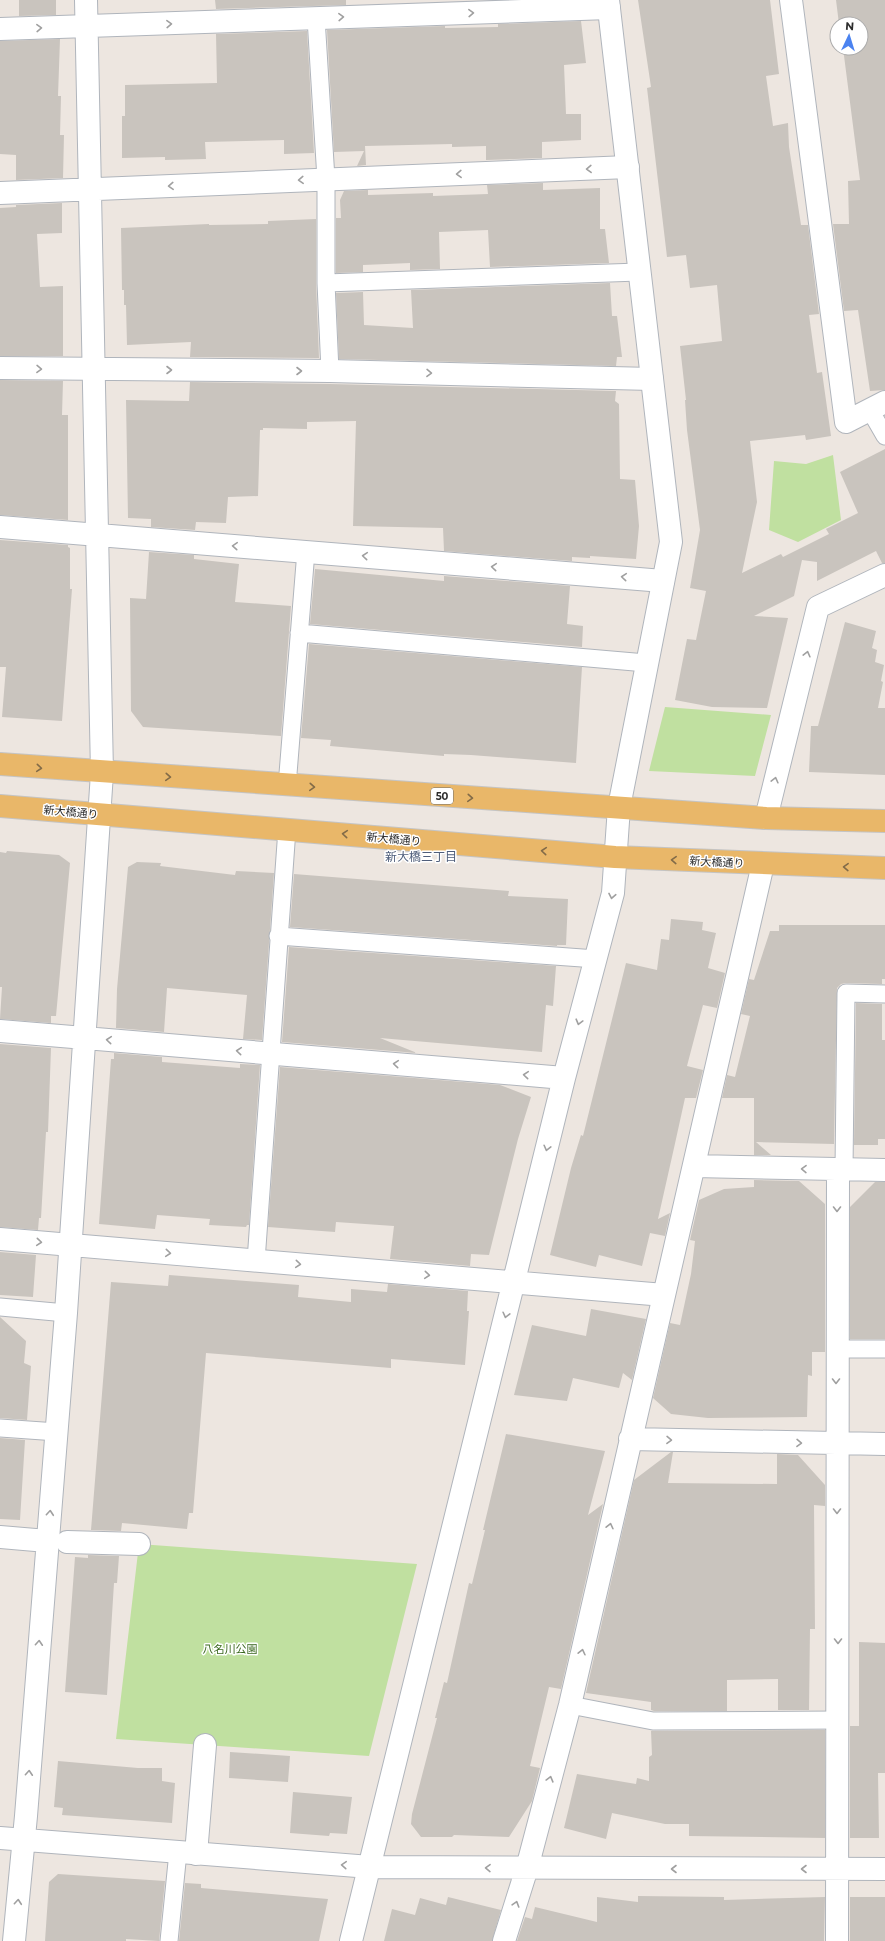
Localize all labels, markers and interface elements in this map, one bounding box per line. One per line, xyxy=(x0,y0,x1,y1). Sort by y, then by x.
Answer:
one-way arrow xyxy=(468,9,474,17)
one-way arrow xyxy=(338,13,344,22)
north arrow xyxy=(829,16,869,56)
one-way arrow xyxy=(166,19,172,28)
text: N xyxy=(845,19,855,33)
one-way arrow xyxy=(36,24,42,32)
one-way arrow xyxy=(586,165,592,173)
one-way arrow xyxy=(456,169,462,178)
one-way arrow xyxy=(298,175,304,184)
one-way arrow xyxy=(168,182,174,191)
one-way arrow xyxy=(36,365,42,373)
one-way arrow xyxy=(166,366,172,374)
one-way arrow xyxy=(296,367,302,375)
one-way arrow xyxy=(426,369,432,377)
one-way arrow xyxy=(232,542,238,551)
one-way arrow xyxy=(362,552,368,561)
one-way arrow xyxy=(491,562,497,571)
one-way arrow xyxy=(621,573,627,582)
one-way arrow xyxy=(802,651,810,657)
one-way arrow xyxy=(36,763,42,772)
one-way arrow xyxy=(165,773,172,782)
one-way arrow xyxy=(770,777,779,784)
one-way arrow xyxy=(309,783,315,792)
road number: 50 xyxy=(431,788,453,804)
one-way arrow xyxy=(467,793,473,802)
street label: 新大橋通り xyxy=(43,803,99,821)
one-way arrow xyxy=(342,830,348,839)
street label: 新大橋通り xyxy=(366,830,422,848)
one-way arrow xyxy=(541,847,548,856)
district label: 新大橋三丁目 xyxy=(385,849,457,864)
street label: 新大橋通り xyxy=(689,854,745,870)
one-way arrow xyxy=(671,856,677,864)
one-way arrow xyxy=(843,863,849,871)
one-way arrow xyxy=(608,893,616,899)
one-way arrow xyxy=(576,1019,584,1025)
one-way arrow xyxy=(106,1036,112,1045)
one-way arrow xyxy=(236,1046,242,1055)
one-way arrow xyxy=(393,1060,399,1069)
one-way arrow xyxy=(523,1071,529,1080)
one-way arrow xyxy=(544,1145,552,1151)
one-way arrow xyxy=(801,1165,807,1174)
one-way arrow xyxy=(833,1206,841,1212)
one-way arrow xyxy=(36,1238,42,1247)
one-way arrow xyxy=(165,1249,171,1258)
one-way arrow xyxy=(295,1260,301,1269)
one-way arrow xyxy=(424,1271,430,1280)
one-way arrow xyxy=(503,1312,511,1318)
one-way arrow xyxy=(832,1378,841,1384)
one-way arrow xyxy=(666,1436,672,1444)
one-way arrow xyxy=(796,1439,802,1447)
one-way arrow xyxy=(833,1508,841,1514)
one-way arrow xyxy=(45,1510,54,1517)
one-way arrow xyxy=(606,1522,614,1529)
one-way arrow xyxy=(834,1638,842,1644)
one-way arrow xyxy=(35,1640,44,1646)
park label: 八名川公園 xyxy=(203,1642,258,1656)
one-way arrow xyxy=(577,1649,585,1656)
one-way arrow xyxy=(25,1770,34,1776)
one-way arrow xyxy=(546,1775,554,1782)
one-way arrow xyxy=(341,1860,347,1869)
one-way arrow xyxy=(485,1864,491,1872)
one-way arrow xyxy=(671,1864,677,1873)
one-way arrow xyxy=(801,1865,807,1873)
one-way arrow xyxy=(13,1899,22,1905)
one-way arrow xyxy=(511,1900,519,1907)

